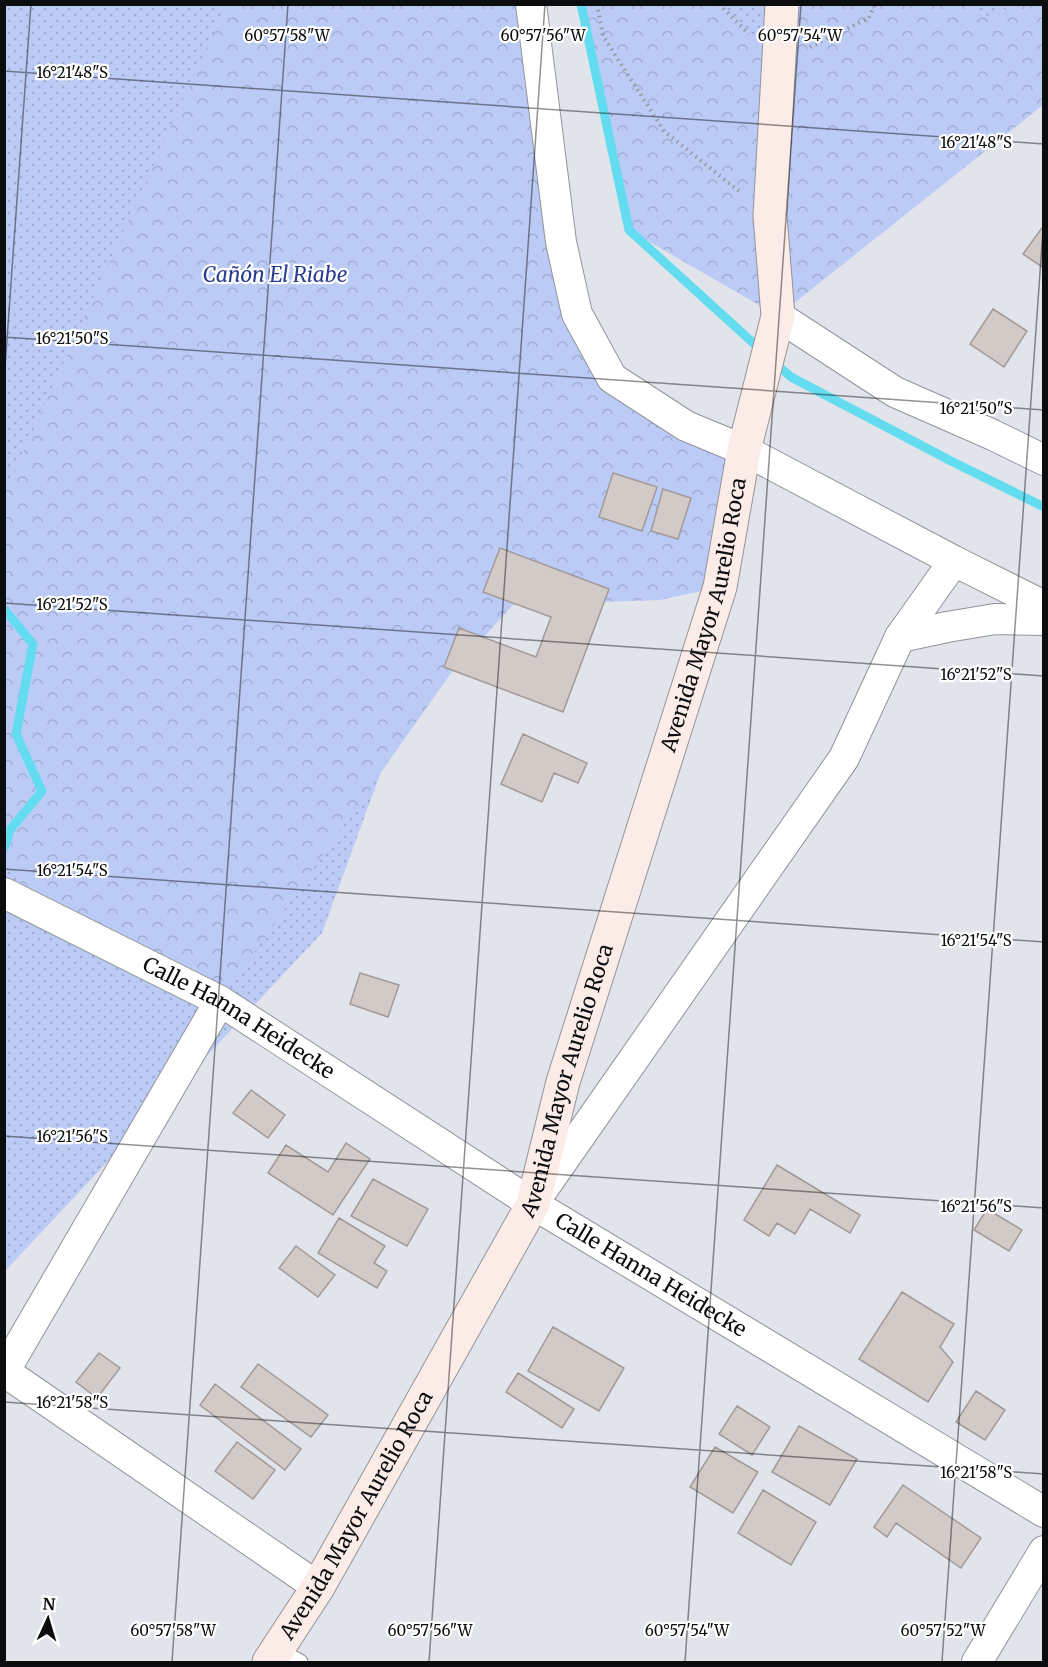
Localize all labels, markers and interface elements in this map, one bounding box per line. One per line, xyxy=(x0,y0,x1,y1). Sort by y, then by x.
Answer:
text: 60°57'58"W xyxy=(244,26,331,45)
text: 60°57'56"W xyxy=(500,26,587,45)
text: 60°57'54"W xyxy=(758,26,843,45)
text: 16°21'48"S xyxy=(36,63,108,82)
text: 16°21'48"S xyxy=(940,133,1012,152)
park label: Cañón El Riabe xyxy=(203,261,347,288)
text: 16°21'50"S xyxy=(36,329,109,348)
text: 16°21'50"S xyxy=(940,399,1013,418)
street label: Avenida Mayor Aurelio Roca xyxy=(654,475,752,756)
text: 16°21'52"S xyxy=(36,595,108,614)
text: 16°21'52"S xyxy=(940,665,1012,684)
text: 16°21'54"S xyxy=(36,861,108,880)
text: 16°21'54"S xyxy=(940,931,1012,950)
street label: Avenida Mayor Aurelio Roca xyxy=(514,940,619,1223)
street label: Calle Hanna Heidecke xyxy=(138,951,340,1085)
text: 16°21'56"S xyxy=(36,1127,108,1146)
text: 16°21'56"S xyxy=(940,1197,1012,1216)
street label: Calle Hanna Heidecke xyxy=(550,1206,752,1343)
street label: Avenida Mayor Aurelio Roca xyxy=(273,1386,438,1645)
text: 16°21'58"S xyxy=(36,1393,108,1412)
text: 16°21'58"S xyxy=(940,1463,1012,1482)
north arrow xyxy=(18,1589,78,1649)
text: N xyxy=(42,1594,56,1614)
text: 60°57'58"W xyxy=(130,1621,217,1640)
text: 60°57'56"W xyxy=(387,1621,474,1640)
text: 60°57'54"W xyxy=(645,1621,730,1640)
text: 60°57'52"W xyxy=(900,1621,987,1640)

